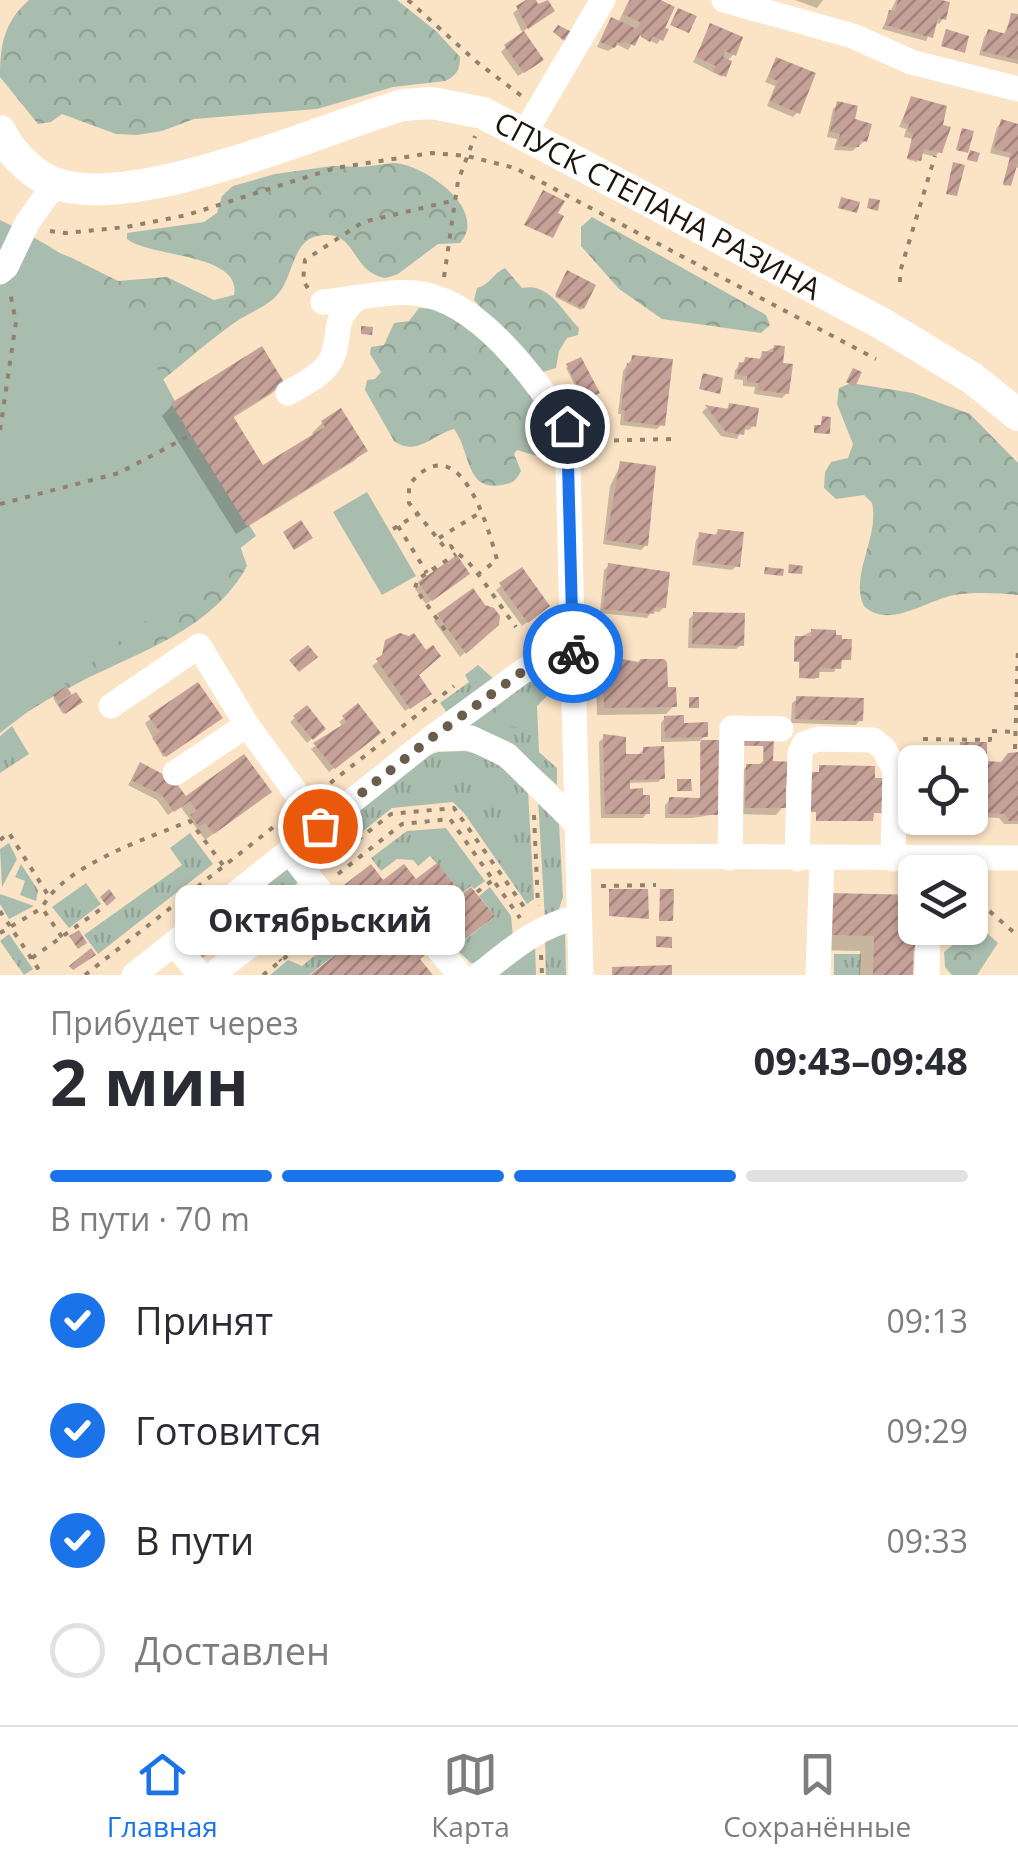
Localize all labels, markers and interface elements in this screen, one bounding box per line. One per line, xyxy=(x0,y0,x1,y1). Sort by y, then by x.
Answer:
street label: СПУСК СТЕПАНА РАЗИНА xyxy=(487,101,829,309)
pin xyxy=(525,384,610,469)
icon: home xyxy=(540,399,595,454)
courier xyxy=(523,603,623,703)
icon: bike xyxy=(546,626,601,681)
map controls xyxy=(898,745,988,945)
button: locate xyxy=(898,745,988,835)
pin xyxy=(278,784,363,869)
icon: bag xyxy=(293,799,348,854)
button: layers xyxy=(898,855,988,945)
callout: Октябрьский xyxy=(175,886,465,956)
text: Октябрьский xyxy=(208,898,432,941)
text: Прибудет через xyxy=(50,1001,298,1044)
text: 09:43–09:48 xyxy=(754,1034,968,1086)
text: 2 мин xyxy=(50,1037,249,1125)
text: В пути · 70 m xyxy=(50,1197,250,1240)
icon: check xyxy=(50,1293,105,1348)
text: Принят xyxy=(135,1294,273,1346)
text: 09:13 xyxy=(886,1299,968,1342)
icon: check xyxy=(50,1403,105,1458)
text: Готовится xyxy=(135,1404,321,1456)
text: 09:29 xyxy=(886,1409,968,1452)
icon: check xyxy=(50,1513,105,1568)
text: В пути xyxy=(135,1514,254,1566)
text: 09:33 xyxy=(886,1519,968,1562)
text: Доставлен xyxy=(135,1624,330,1676)
tab: Главная xyxy=(107,1747,218,1845)
tab: Карта xyxy=(431,1747,510,1845)
tab: Сохранённые xyxy=(723,1747,911,1845)

